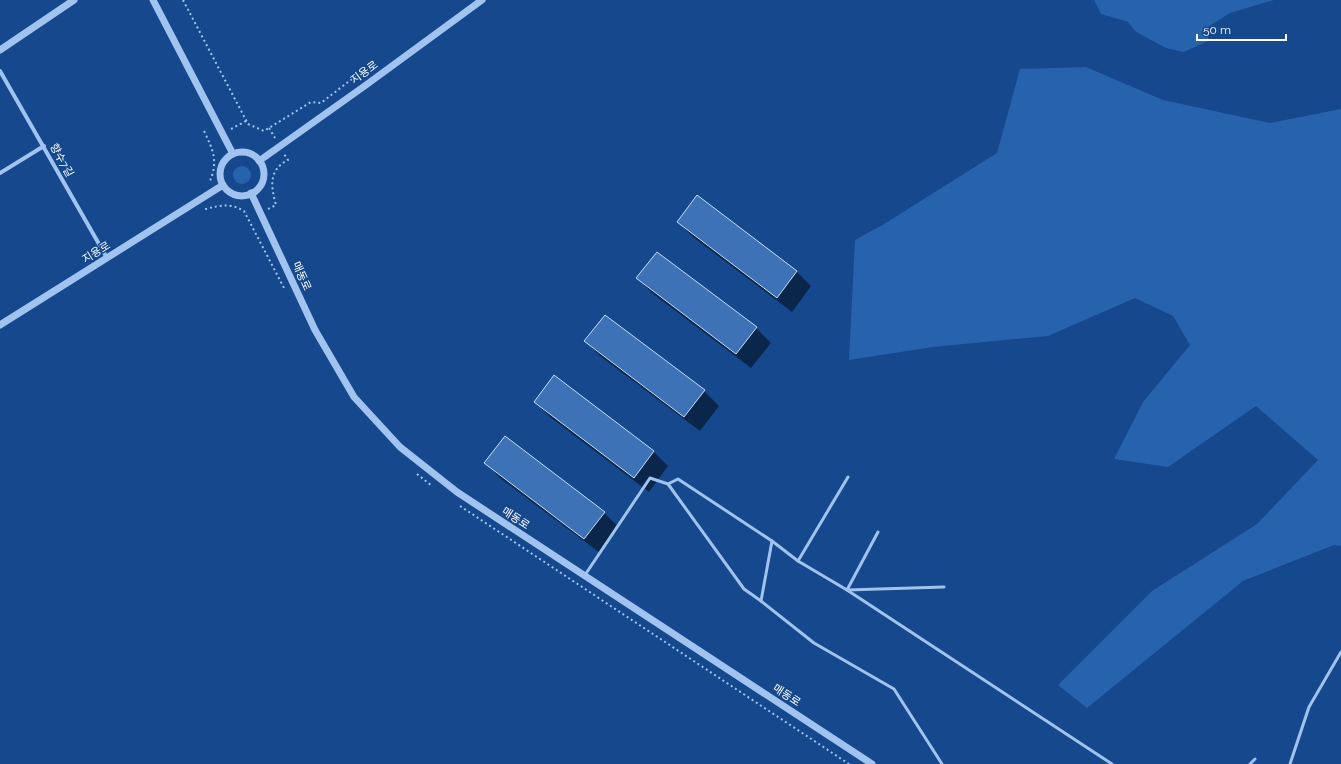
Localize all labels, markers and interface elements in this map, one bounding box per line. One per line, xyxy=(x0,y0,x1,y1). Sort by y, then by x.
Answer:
scale bar xyxy=(1197,16,1286,42)
text: 50 m xyxy=(1203,23,1231,37)
street label: 지용로 xyxy=(348,58,380,87)
street label: 향수7길 xyxy=(47,141,76,179)
street label: 지용로 xyxy=(80,239,113,266)
street label: 매동로 xyxy=(289,260,314,293)
street label: 매동로 xyxy=(499,505,532,532)
street label: 매동로 xyxy=(770,682,803,709)

